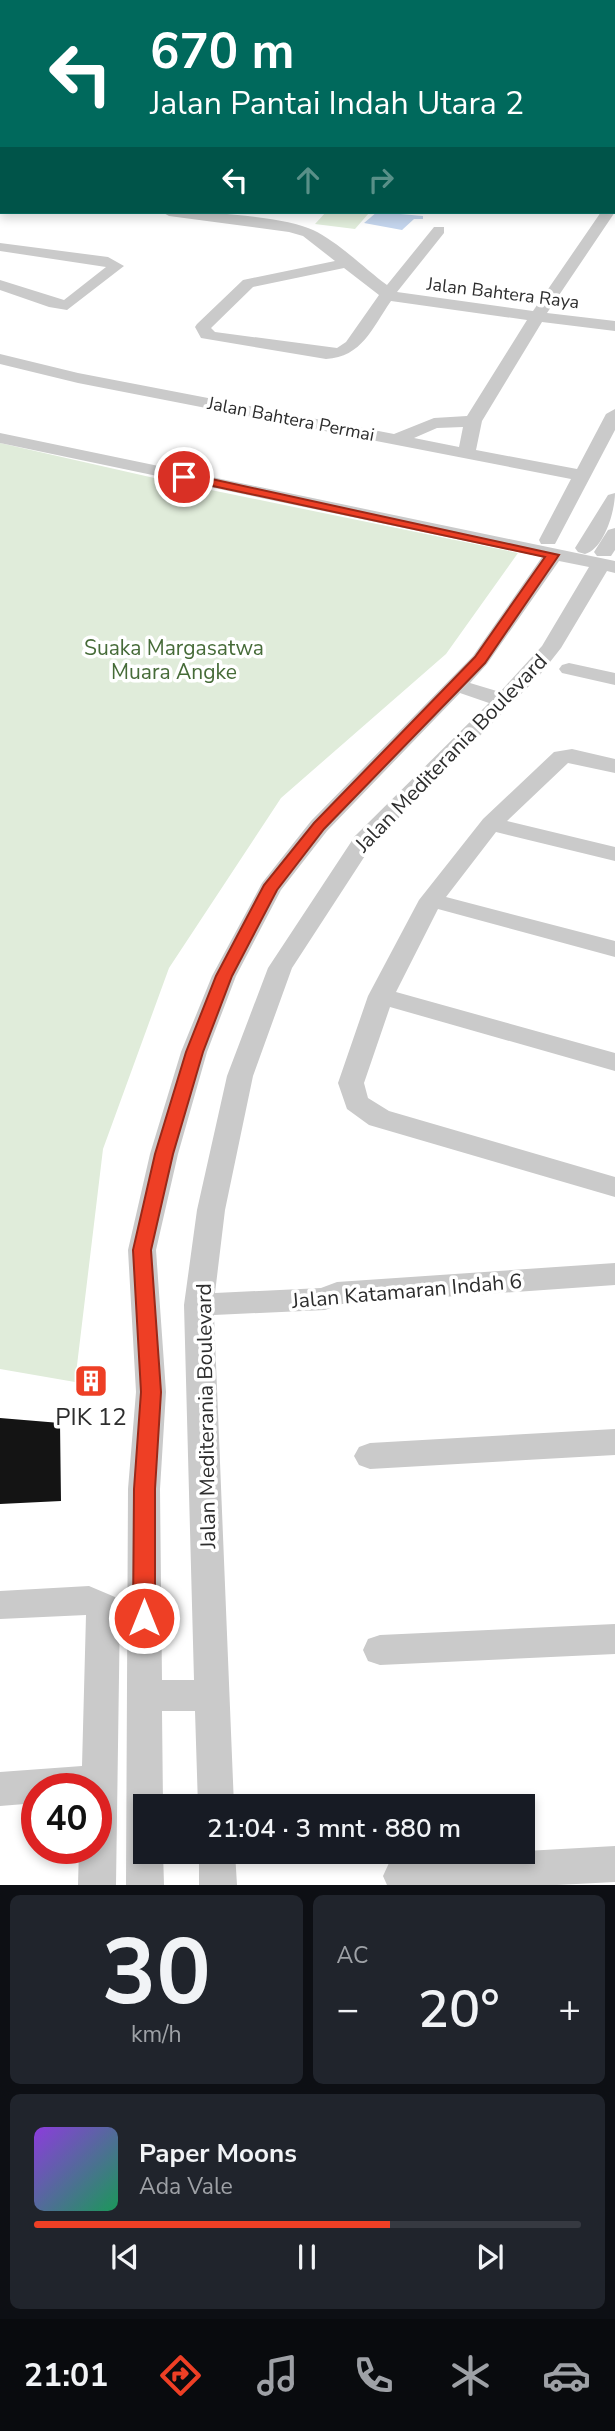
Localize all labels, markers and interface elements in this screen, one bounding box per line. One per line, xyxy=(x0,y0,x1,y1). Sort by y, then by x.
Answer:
text: 670 m xyxy=(150,18,294,85)
icon: left xyxy=(35,28,126,119)
text: Jalan Pantai Indah Utara 2 xyxy=(150,82,524,125)
icon: left xyxy=(216,161,254,199)
icon: ahead xyxy=(289,161,327,199)
icon: right xyxy=(362,161,400,199)
street label: Jalan Bahtera Raya xyxy=(424,272,581,314)
street label: Jalan Bahtera Permai xyxy=(205,391,376,447)
pin xyxy=(154,447,214,507)
icon: arrive xyxy=(165,458,203,496)
park label: Suaka Margasatwa Muara Angke xyxy=(84,634,264,686)
street label: Jalan Mediterania Boulevard xyxy=(348,648,553,859)
street label: Jalan Katamaran Indah 6 xyxy=(290,1267,523,1315)
street label: Jalan Mediterania Boulevard xyxy=(190,1283,222,1550)
building icon: PIK 12 xyxy=(72,1362,110,1400)
place label: PIK 12 xyxy=(55,1401,127,1433)
position arrow xyxy=(107,1581,181,1655)
speed limit sign: 40 xyxy=(21,1773,112,1864)
text: 21:04 · 3 mnt · 880 m xyxy=(207,1811,461,1846)
text: 30 xyxy=(102,1911,211,2035)
text: AC xyxy=(337,1940,368,1971)
text: 20° xyxy=(418,1974,500,2045)
text: − xyxy=(337,1984,359,2035)
text: + xyxy=(558,1984,581,2035)
text: km/h xyxy=(131,2019,182,2050)
text: Paper Moons xyxy=(139,2136,297,2171)
text: Ada Vale xyxy=(139,2171,233,2202)
icon: previous xyxy=(106,2238,144,2276)
icon: pause xyxy=(288,2238,326,2276)
icon: next xyxy=(471,2238,509,2276)
icon: directions xyxy=(156,2351,205,2400)
icon: music xyxy=(253,2351,302,2400)
icon: phone xyxy=(349,2351,398,2400)
icon: climate xyxy=(446,2351,495,2400)
icon: car xyxy=(542,2351,591,2400)
text: 21:01 xyxy=(24,2354,109,2397)

